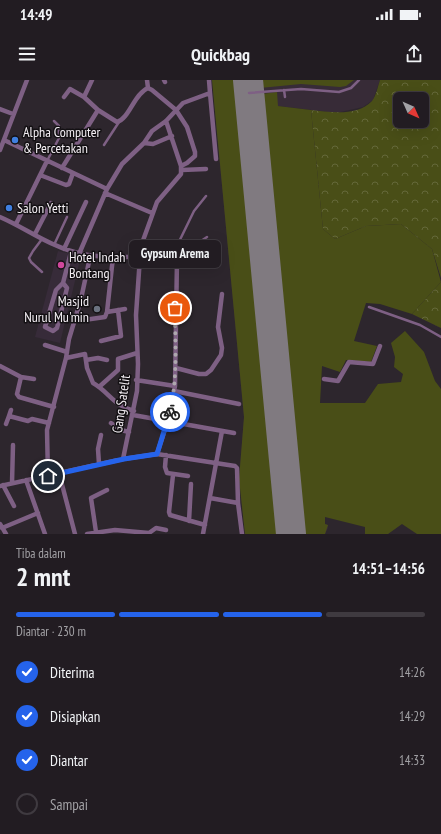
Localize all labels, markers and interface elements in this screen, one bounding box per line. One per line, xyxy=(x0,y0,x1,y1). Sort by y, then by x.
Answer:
text: 14:49 xyxy=(20,5,52,24)
icon: menu xyxy=(16,43,38,65)
text: Quickbag xyxy=(191,43,250,66)
icon: share xyxy=(403,43,425,65)
north arrow xyxy=(393,92,429,128)
map controls xyxy=(393,92,429,128)
place label: Alpha Computer & Percetakan xyxy=(23,123,101,157)
marker: Alpha Computer & Percetakan xyxy=(10,135,20,145)
place label: Salon Yetti xyxy=(17,199,69,217)
marker: Salon Yetti xyxy=(4,203,14,213)
callout: Gypsum Arema xyxy=(129,240,221,268)
text: Gypsum Arema xyxy=(141,245,209,262)
place label: Hotel Indah Bontang xyxy=(69,248,126,282)
marker: Hotel Indah Bontang xyxy=(56,260,66,270)
pin xyxy=(158,291,192,325)
place label: Masjid Nurul Mu'min xyxy=(24,292,89,326)
icon: bag xyxy=(164,297,186,319)
marker: Masjid Nurul Mu'min xyxy=(92,304,102,314)
street label: Gang Satelit xyxy=(108,373,134,434)
courier xyxy=(150,392,190,432)
icon: bike xyxy=(159,401,181,423)
pin xyxy=(31,459,65,493)
icon: home xyxy=(37,465,59,487)
text: Tiba dalam xyxy=(16,545,66,562)
text: 14:51–14:56 xyxy=(352,559,425,578)
text: 2 mnt xyxy=(16,560,70,593)
text: Diantar · 230 m xyxy=(16,623,86,640)
icon: check xyxy=(16,661,38,683)
text: Diterima xyxy=(50,663,94,682)
text: 14:26 xyxy=(399,664,425,681)
icon: check xyxy=(16,705,38,727)
text: Disiapkan xyxy=(50,707,100,726)
text: 14:29 xyxy=(399,708,425,725)
icon: check xyxy=(16,749,38,771)
text: Diantar xyxy=(50,751,88,770)
text: 14:33 xyxy=(399,752,425,769)
text: Sampai xyxy=(50,795,88,814)

